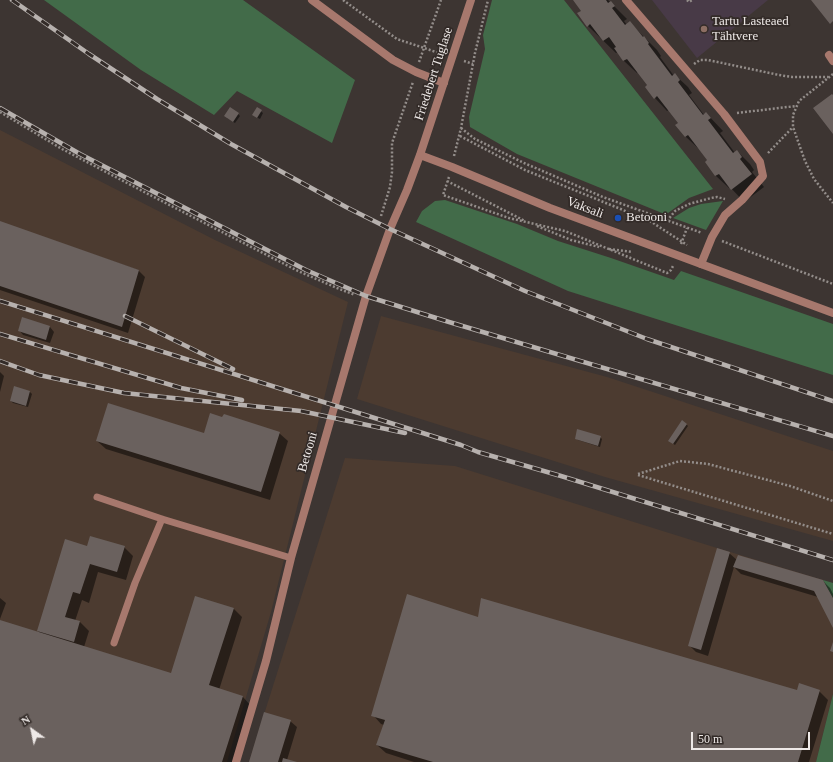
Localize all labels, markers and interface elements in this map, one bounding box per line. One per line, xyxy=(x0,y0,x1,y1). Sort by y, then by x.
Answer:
place label: Tartu Lasteaed Tähtvere xyxy=(712,14,789,45)
marker: Tartu Lasteaed Tähtvere xyxy=(699,24,709,34)
street label: Friedebert Tuglase xyxy=(412,25,456,123)
street label: Vaksali xyxy=(564,194,606,222)
place label: Betooni xyxy=(626,210,667,226)
marker: Betooni xyxy=(613,213,623,223)
street label: Betooni xyxy=(295,430,321,474)
north arrow xyxy=(12,710,52,750)
text: N xyxy=(19,713,32,727)
scale bar xyxy=(693,724,812,750)
text: 50 m xyxy=(698,732,722,746)

